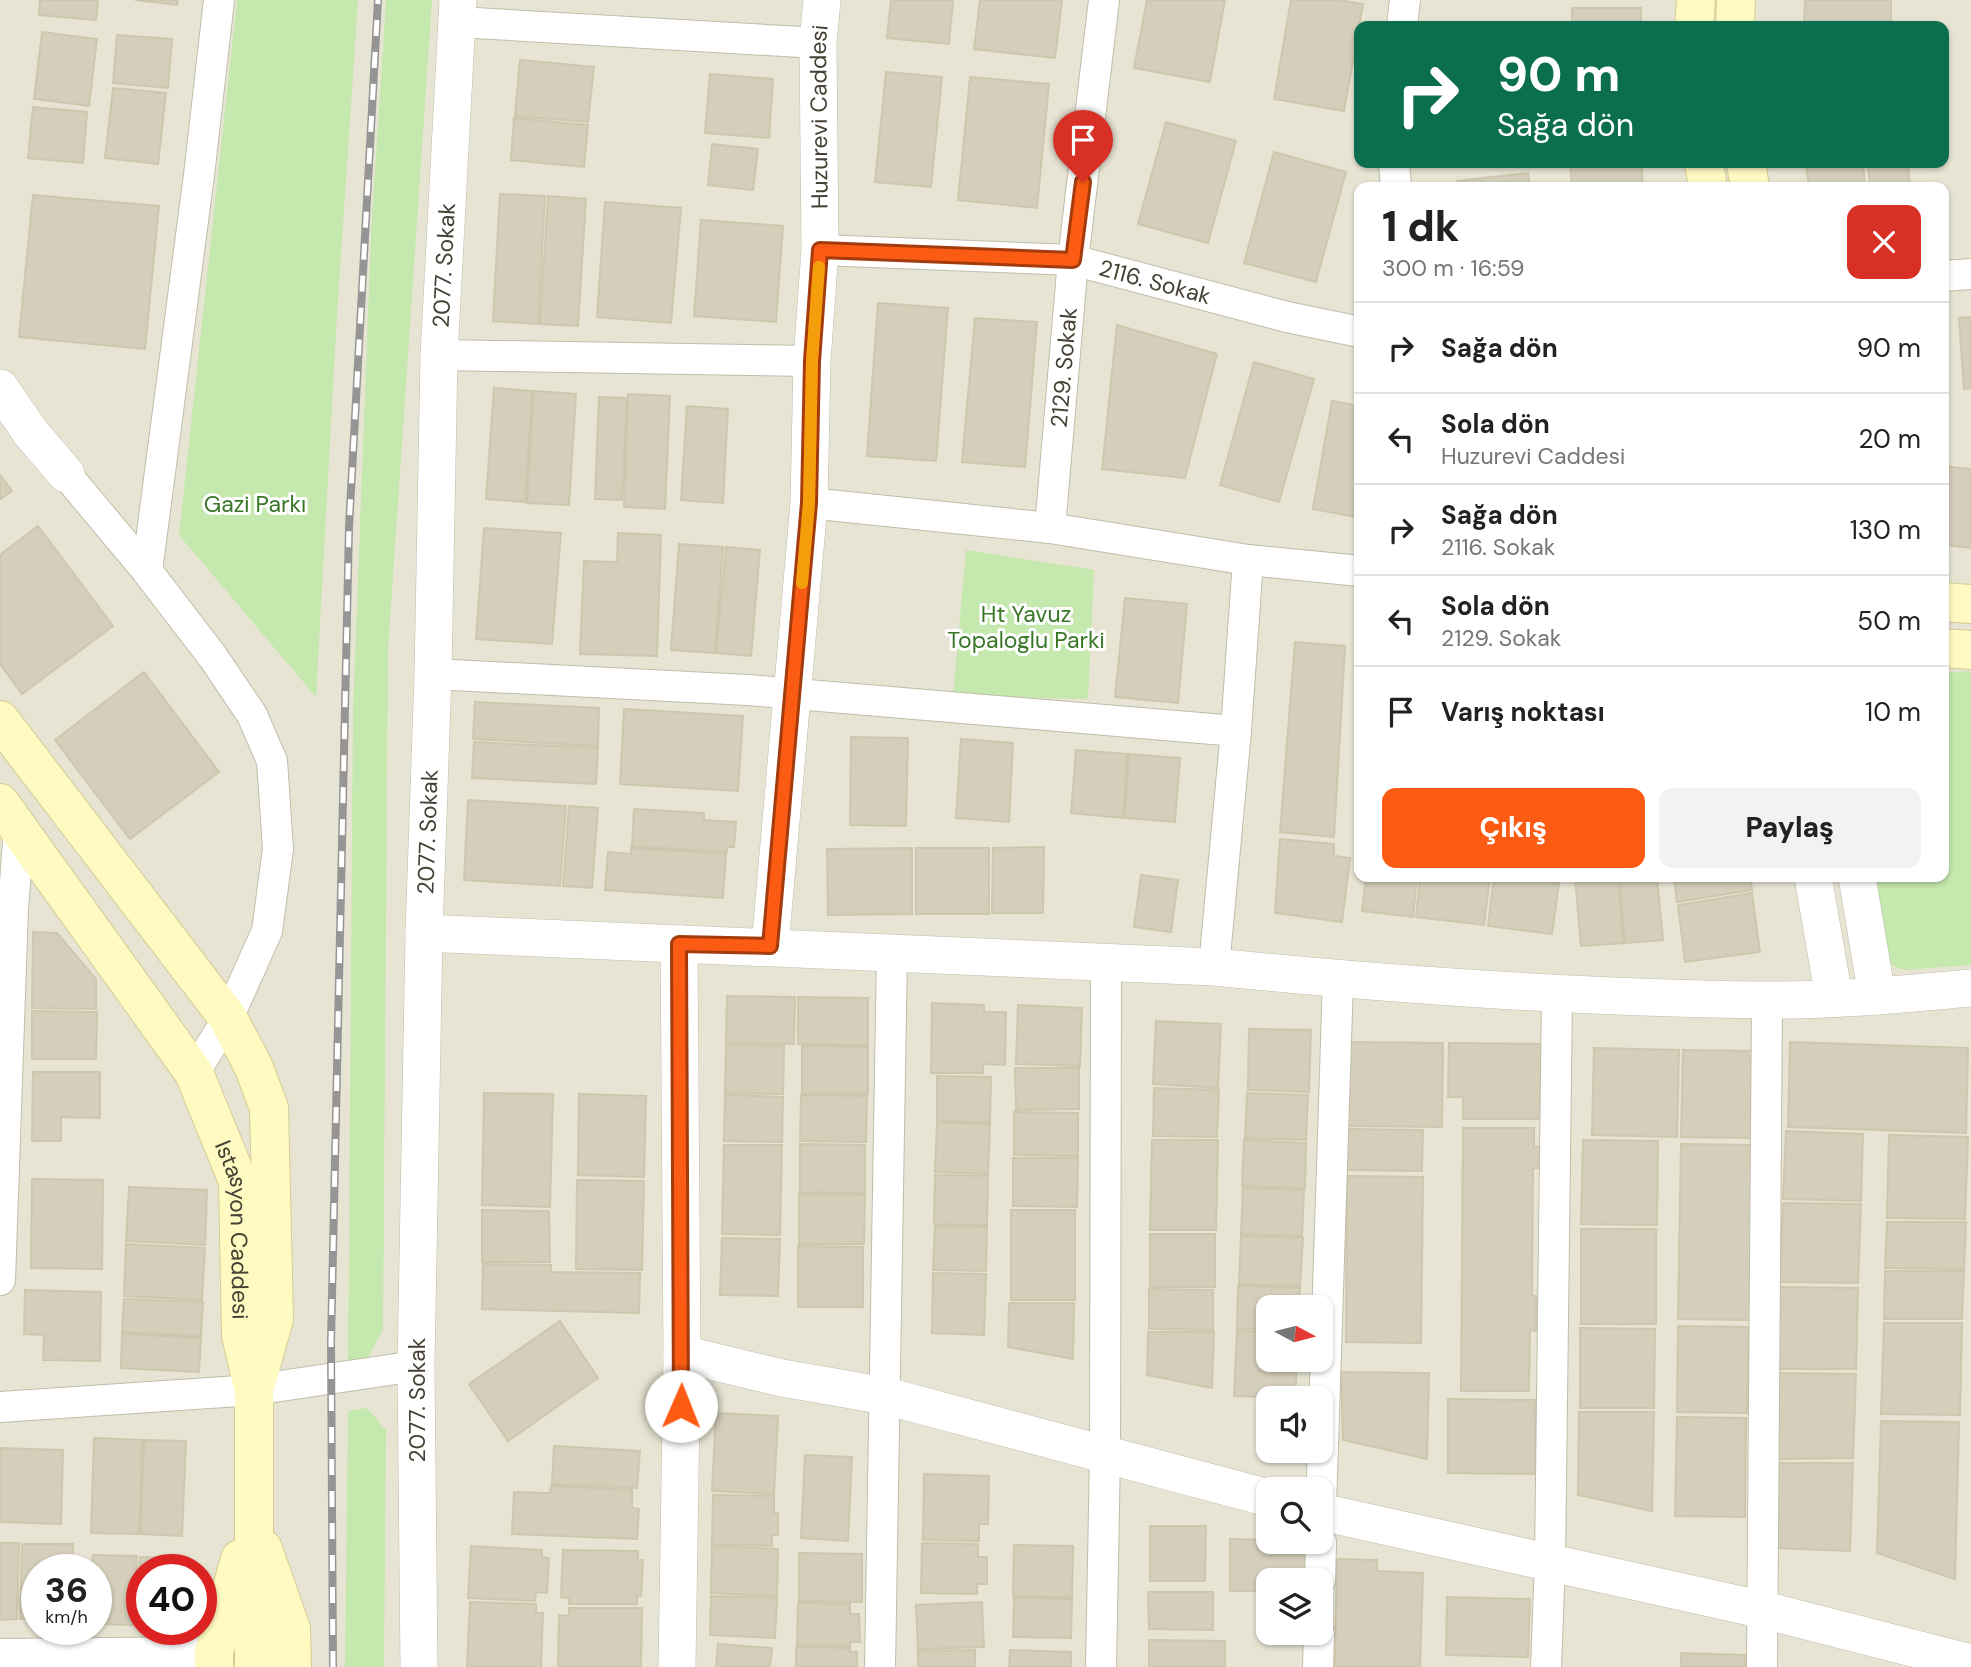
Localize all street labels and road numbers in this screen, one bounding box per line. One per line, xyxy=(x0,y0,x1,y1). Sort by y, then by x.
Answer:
street label: Huzurevi Caddesi xyxy=(803,24,835,209)
street label: 2077. Sokak xyxy=(425,202,462,329)
street label: 2116. Sokak xyxy=(1096,253,1215,311)
street label: 2129. Sokak xyxy=(1044,306,1084,429)
street label: 2077. Sokak xyxy=(410,769,445,895)
street label: Istasyon Caddesi xyxy=(208,1136,256,1320)
street label: 2077. Sokak xyxy=(402,1337,432,1462)

